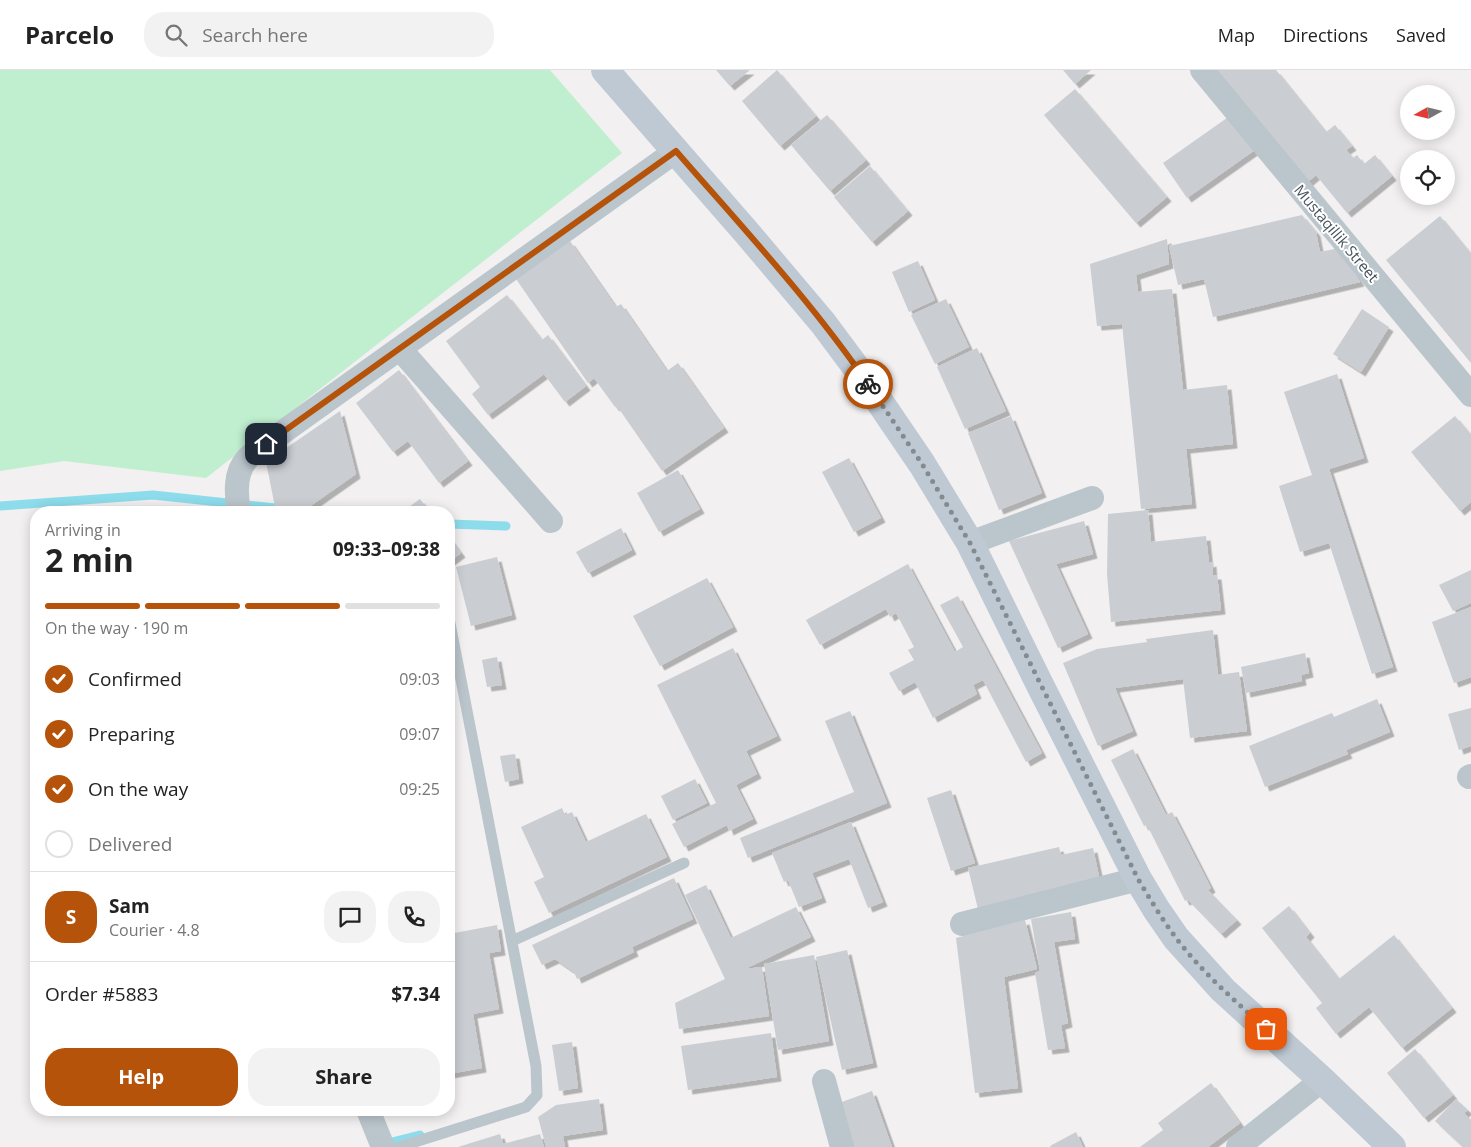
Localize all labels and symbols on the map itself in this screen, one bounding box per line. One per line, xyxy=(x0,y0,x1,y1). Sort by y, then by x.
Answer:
north arrow xyxy=(1400,85,1455,140)
street label: Mustaqillik Street xyxy=(1290,180,1384,286)
courier xyxy=(843,359,893,409)
pin xyxy=(245,423,287,465)
pin xyxy=(1245,1008,1287,1050)

